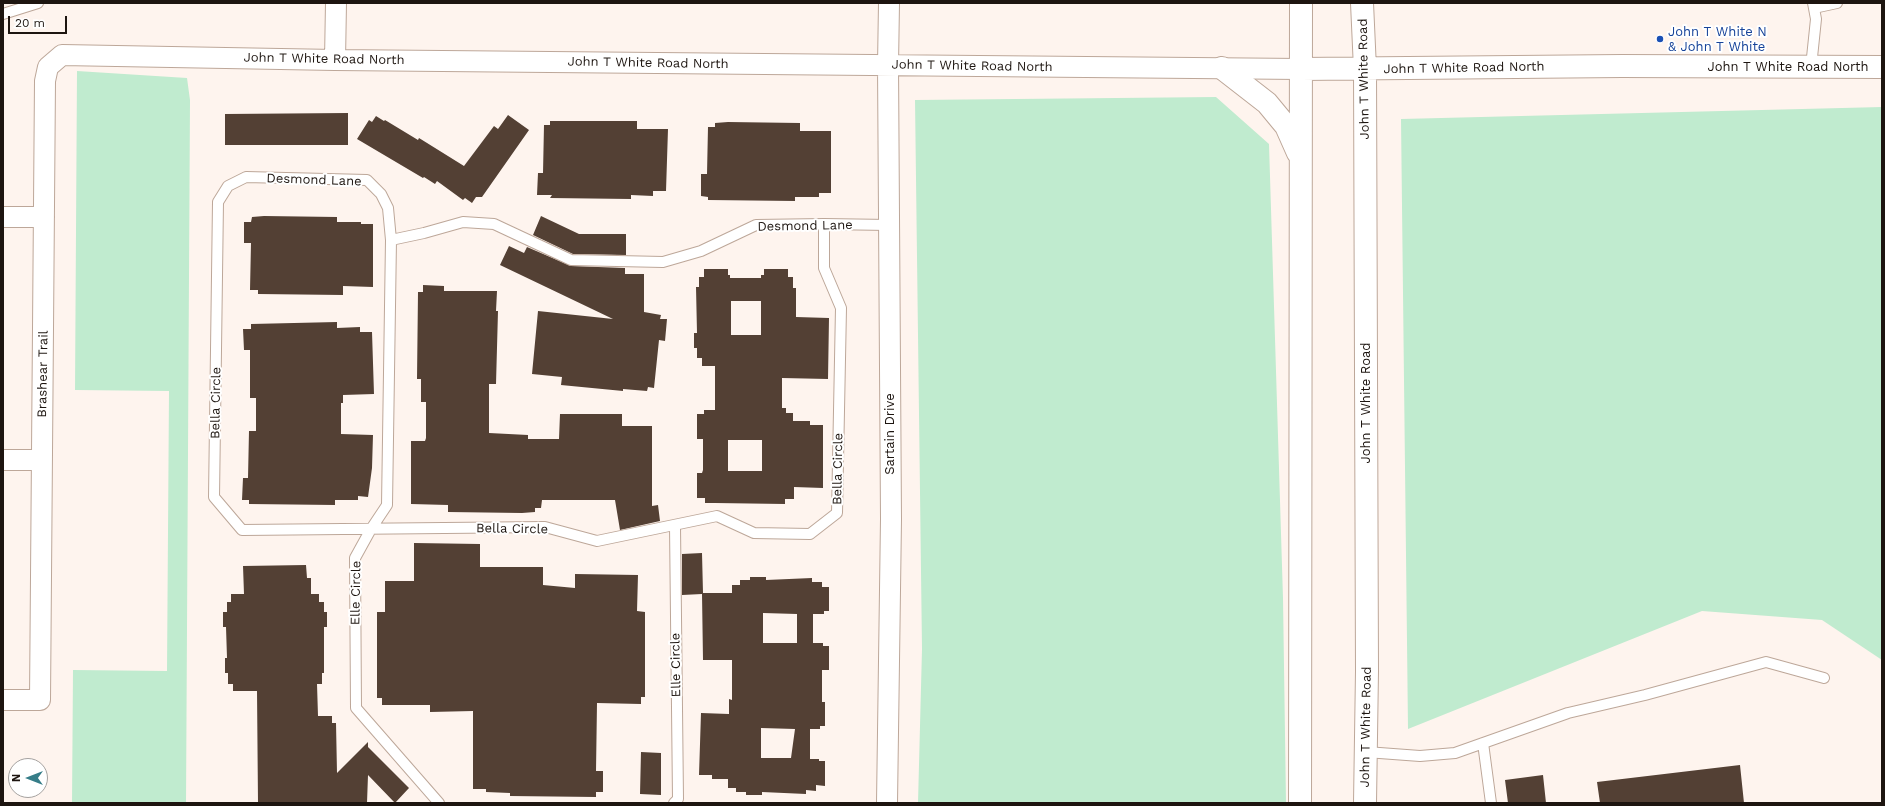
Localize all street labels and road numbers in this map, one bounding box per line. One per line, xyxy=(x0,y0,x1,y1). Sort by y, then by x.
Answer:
street label: John T White Road xyxy=(1355,18,1373,140)
street label: John T White Road North xyxy=(243,50,405,68)
street label: John T White Road North xyxy=(567,54,729,72)
street label: John T White Road North xyxy=(891,57,1053,75)
street label: John T White Road North xyxy=(1383,59,1545,77)
street label: John T White Road North xyxy=(1707,59,1869,75)
street label: Desmond Lane xyxy=(266,171,362,189)
street label: Desmond Lane xyxy=(757,217,853,235)
street label: Brashear Trail xyxy=(34,330,52,418)
street label: John T White Road xyxy=(1358,343,1374,463)
street label: Bella Circle xyxy=(208,367,224,439)
street label: Sartain Drive xyxy=(882,393,898,475)
street label: Bella Circle xyxy=(830,433,846,505)
street label: Bella Circle xyxy=(476,521,548,537)
street label: Elle Circle xyxy=(348,561,364,625)
street label: Elle Circle xyxy=(668,633,684,697)
street label: John T White Road xyxy=(1357,666,1375,788)

